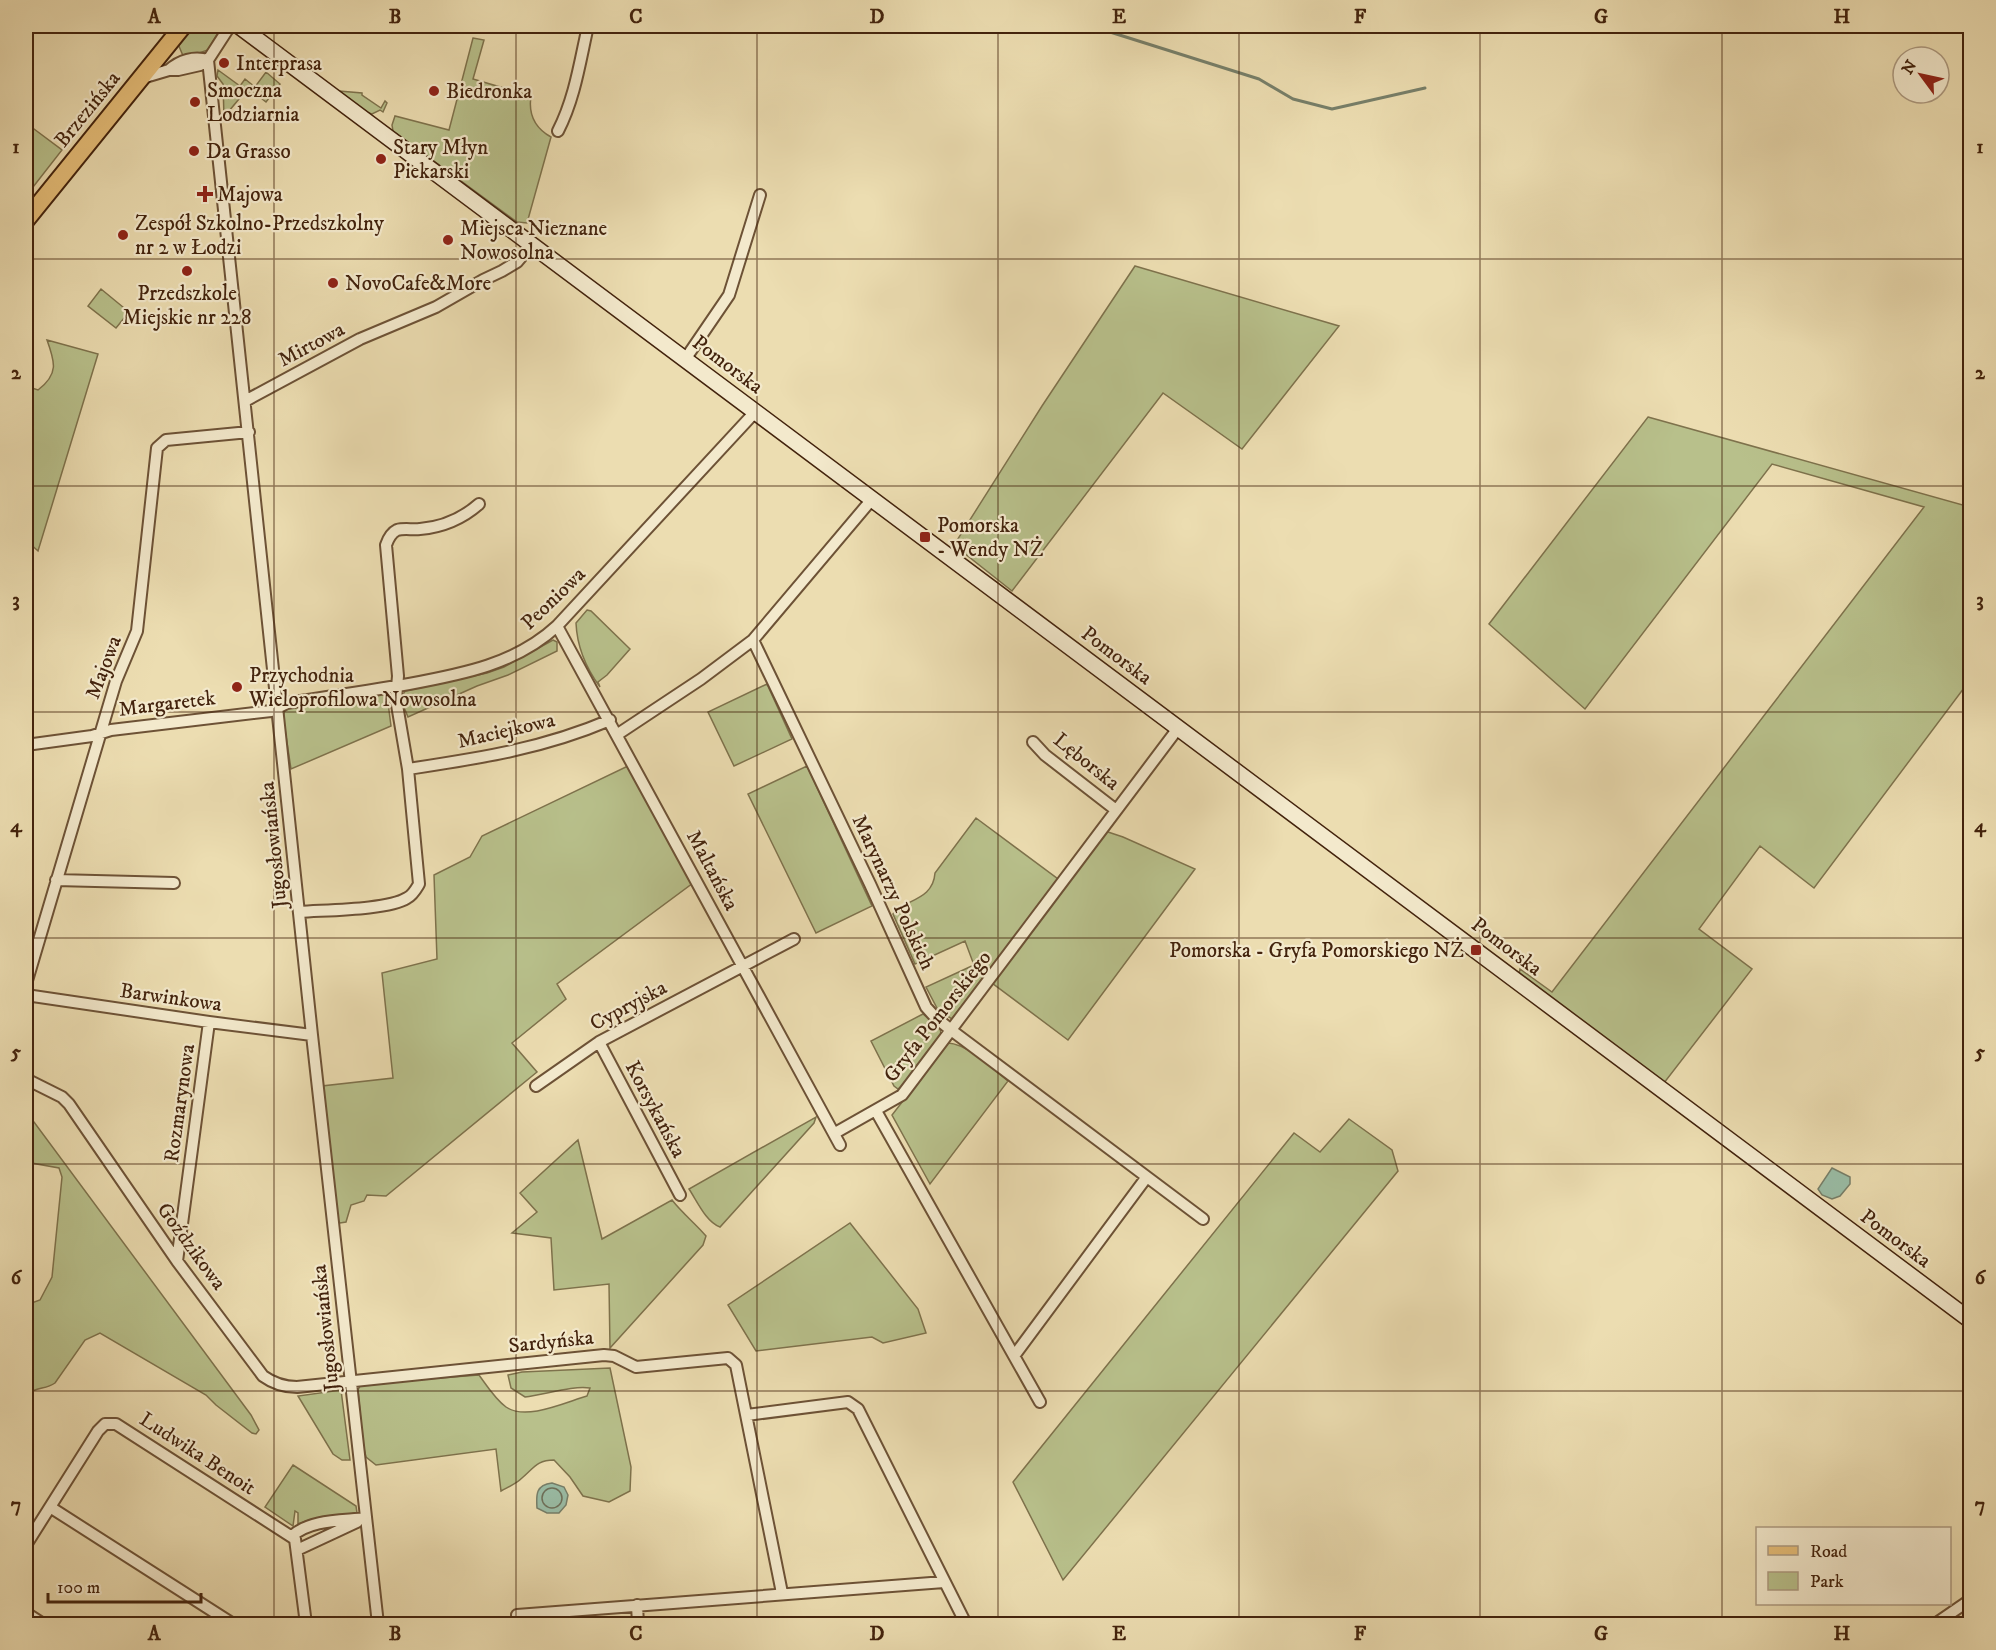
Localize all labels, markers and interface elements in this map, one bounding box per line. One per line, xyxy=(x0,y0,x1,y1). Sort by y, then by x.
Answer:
text: A xyxy=(147,5,162,30)
text: B xyxy=(389,5,401,30)
text: C xyxy=(629,5,643,30)
text: D xyxy=(870,5,885,30)
text: E xyxy=(1112,5,1126,30)
text: F xyxy=(1354,5,1367,30)
text: G xyxy=(1594,5,1608,30)
text: H xyxy=(1834,5,1851,30)
north arrow xyxy=(1891,45,1951,105)
place label: Interprasa xyxy=(236,51,322,77)
marker: Interprasa xyxy=(217,56,231,70)
text: N xyxy=(1897,56,1921,78)
street label: Brzezińska xyxy=(49,66,126,153)
place label: Smoczna Lodziarnia xyxy=(207,78,299,128)
place label: Biedronka xyxy=(446,79,532,105)
marker: Biedronka xyxy=(427,84,441,98)
marker: Smoczna Lodziarnia xyxy=(188,95,202,109)
text: 1 xyxy=(12,135,20,160)
place label: Stary Młyn Piekarski xyxy=(393,135,488,185)
text: 1 xyxy=(1976,135,1984,160)
place label: Da Grasso xyxy=(206,139,291,165)
marker: Da Grasso xyxy=(187,144,201,158)
marker: Stary Młyn Piekarski xyxy=(374,152,388,166)
place label: Majowa xyxy=(217,182,283,208)
marker: Majowa xyxy=(198,187,212,201)
place label: Zespół Szkolno-Przedszkolny nr 2 w Łodzi xyxy=(135,211,385,261)
place label: Miejsca Nieznane Nowosolna xyxy=(460,216,608,266)
marker: Zespół Szkolno-Przedszkolny nr 2 w Łodzi xyxy=(116,228,130,242)
marker: Miejsca Nieznane Nowosolna xyxy=(441,233,455,247)
marker: Przedszkole Miejskie nr 228 xyxy=(180,264,194,278)
place label: NovoCafe&More xyxy=(345,271,492,297)
marker: NovoCafe&More xyxy=(326,276,340,290)
place label: Przedszkole Miejskie nr 228 xyxy=(123,281,251,331)
street label: Mirtowa xyxy=(274,317,349,373)
street label: Pomorska xyxy=(687,330,768,400)
text: 2 xyxy=(11,361,22,386)
text: 2 xyxy=(1975,361,1986,386)
place label: Pomorska - Wendy NŻ xyxy=(937,513,1043,563)
marker: Pomorska - Wendy NŻ xyxy=(918,530,932,544)
street label: Peoniowa xyxy=(516,562,591,636)
text: 3 xyxy=(12,588,20,613)
text: 3 xyxy=(1976,588,1984,613)
street label: Pomorska xyxy=(1076,621,1157,691)
street label: Majowa xyxy=(80,632,128,703)
place label: Przychodnia Wieloprofilowa Nowosolna xyxy=(248,663,476,713)
marker: Przychodnia Wieloprofilowa Nowosolna xyxy=(230,680,244,694)
street label: Margaretek xyxy=(117,685,218,723)
street label: Maciejkowa xyxy=(455,707,557,755)
street label: Lęborska xyxy=(1048,727,1125,796)
street label: Jugosłowiańska xyxy=(254,780,294,911)
street label: Marynarzy Polskich xyxy=(846,811,940,974)
text: 4 xyxy=(10,814,23,839)
text: 4 xyxy=(1974,814,1987,839)
street label: Maltańska xyxy=(680,826,744,915)
street label: Pomorska xyxy=(1466,912,1547,982)
place label: Pomorska - Gryfa Pomorskiego NŻ xyxy=(1169,937,1464,964)
marker: Pomorska - Gryfa Pomorskiego NŻ xyxy=(1469,943,1483,957)
street label: Gryfa Pomorskiego xyxy=(878,945,997,1088)
street label: Cypryjska xyxy=(586,975,671,1037)
street label: Barwinkowa xyxy=(118,978,224,1018)
text: 5 xyxy=(10,1040,21,1065)
text: 5 xyxy=(1974,1040,1985,1065)
street label: Rozmarynowa xyxy=(159,1042,201,1164)
street label: Korsykańska xyxy=(619,1057,691,1162)
street label: Goździkowa xyxy=(151,1198,232,1295)
street label: Pomorska xyxy=(1855,1204,1936,1274)
street label: Jugosłowiańska xyxy=(306,1263,346,1394)
text: 6 xyxy=(11,1266,23,1291)
text: 6 xyxy=(1975,1266,1987,1291)
street label: Sardyńska xyxy=(507,1325,595,1359)
street label: Ludwika Benoit xyxy=(134,1407,261,1501)
text: 7 xyxy=(11,1493,21,1518)
text: 7 xyxy=(1975,1493,1985,1518)
legend xyxy=(1756,1527,1951,1605)
text: Road xyxy=(1810,1541,1847,1563)
scale bar xyxy=(48,1566,201,1604)
text: Park xyxy=(1810,1571,1844,1593)
text: 100 m xyxy=(57,1577,100,1599)
text: A xyxy=(147,1622,162,1647)
text: B xyxy=(389,1622,401,1647)
text: C xyxy=(629,1622,643,1647)
text: D xyxy=(870,1622,885,1647)
text: E xyxy=(1112,1622,1126,1647)
text: F xyxy=(1354,1622,1367,1647)
text: G xyxy=(1594,1622,1608,1647)
text: H xyxy=(1834,1622,1851,1647)

